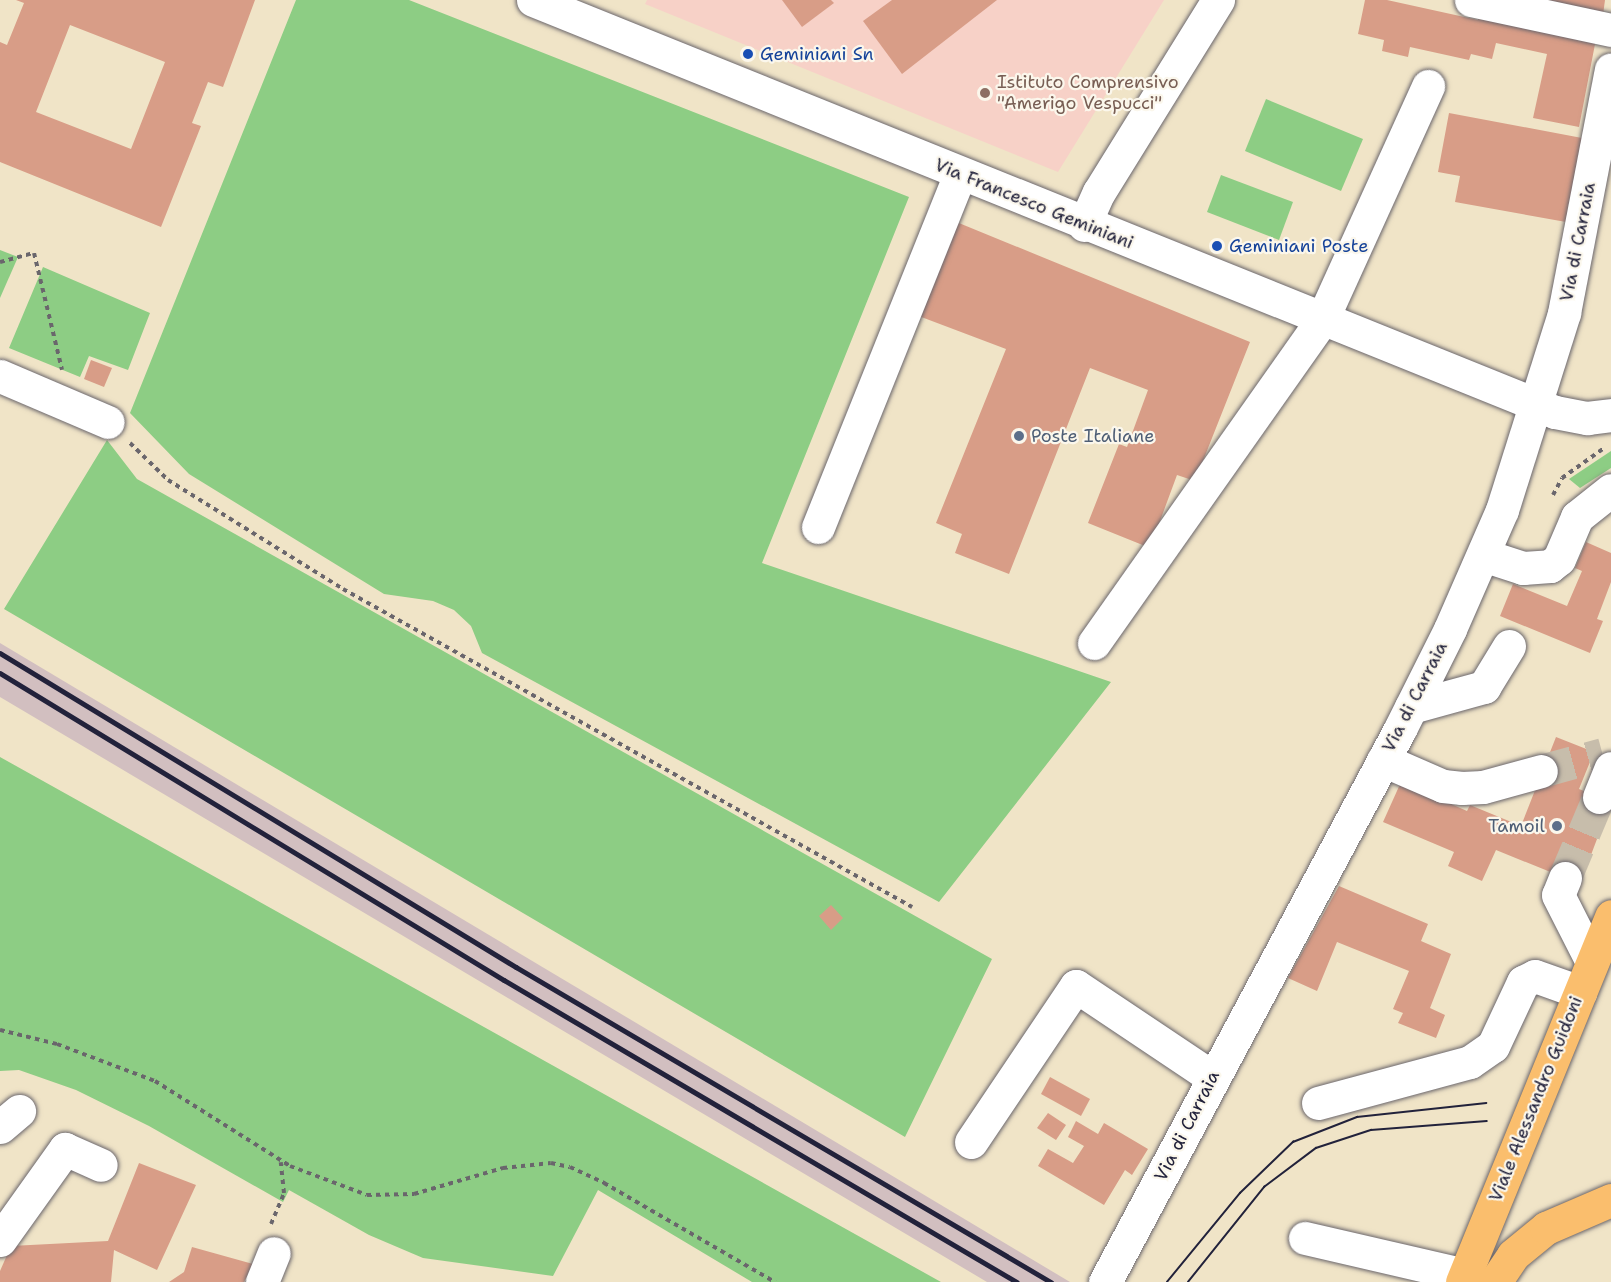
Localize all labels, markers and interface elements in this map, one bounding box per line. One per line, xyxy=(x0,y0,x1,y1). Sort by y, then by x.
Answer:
place label: Geminiani Sn xyxy=(760,43,873,65)
marker: Geminiani Sn xyxy=(741,47,755,61)
place label: Istituto Comprensivo "Amerigo Vespucci" xyxy=(997,72,1179,115)
marker: Istituto Comprensivo "Amerigo Vespucci" xyxy=(978,86,992,100)
street label: Via Francesco Geminiani xyxy=(931,154,1137,254)
street label: Via di Carraia xyxy=(1556,181,1600,303)
place label: Geminiani Poste xyxy=(1229,235,1368,257)
marker: Geminiani Poste xyxy=(1210,239,1224,253)
place label: Poste Italiane xyxy=(1031,425,1154,447)
marker: Poste Italiane xyxy=(1012,429,1026,443)
street label: Via di Carraia xyxy=(1378,638,1452,756)
place label: Tamoil xyxy=(1488,815,1545,837)
marker: Tamoil xyxy=(1550,819,1564,833)
street label: Viale Alessandro Guidoni xyxy=(1485,993,1587,1205)
street label: Via di Carraia xyxy=(1150,1067,1224,1185)

